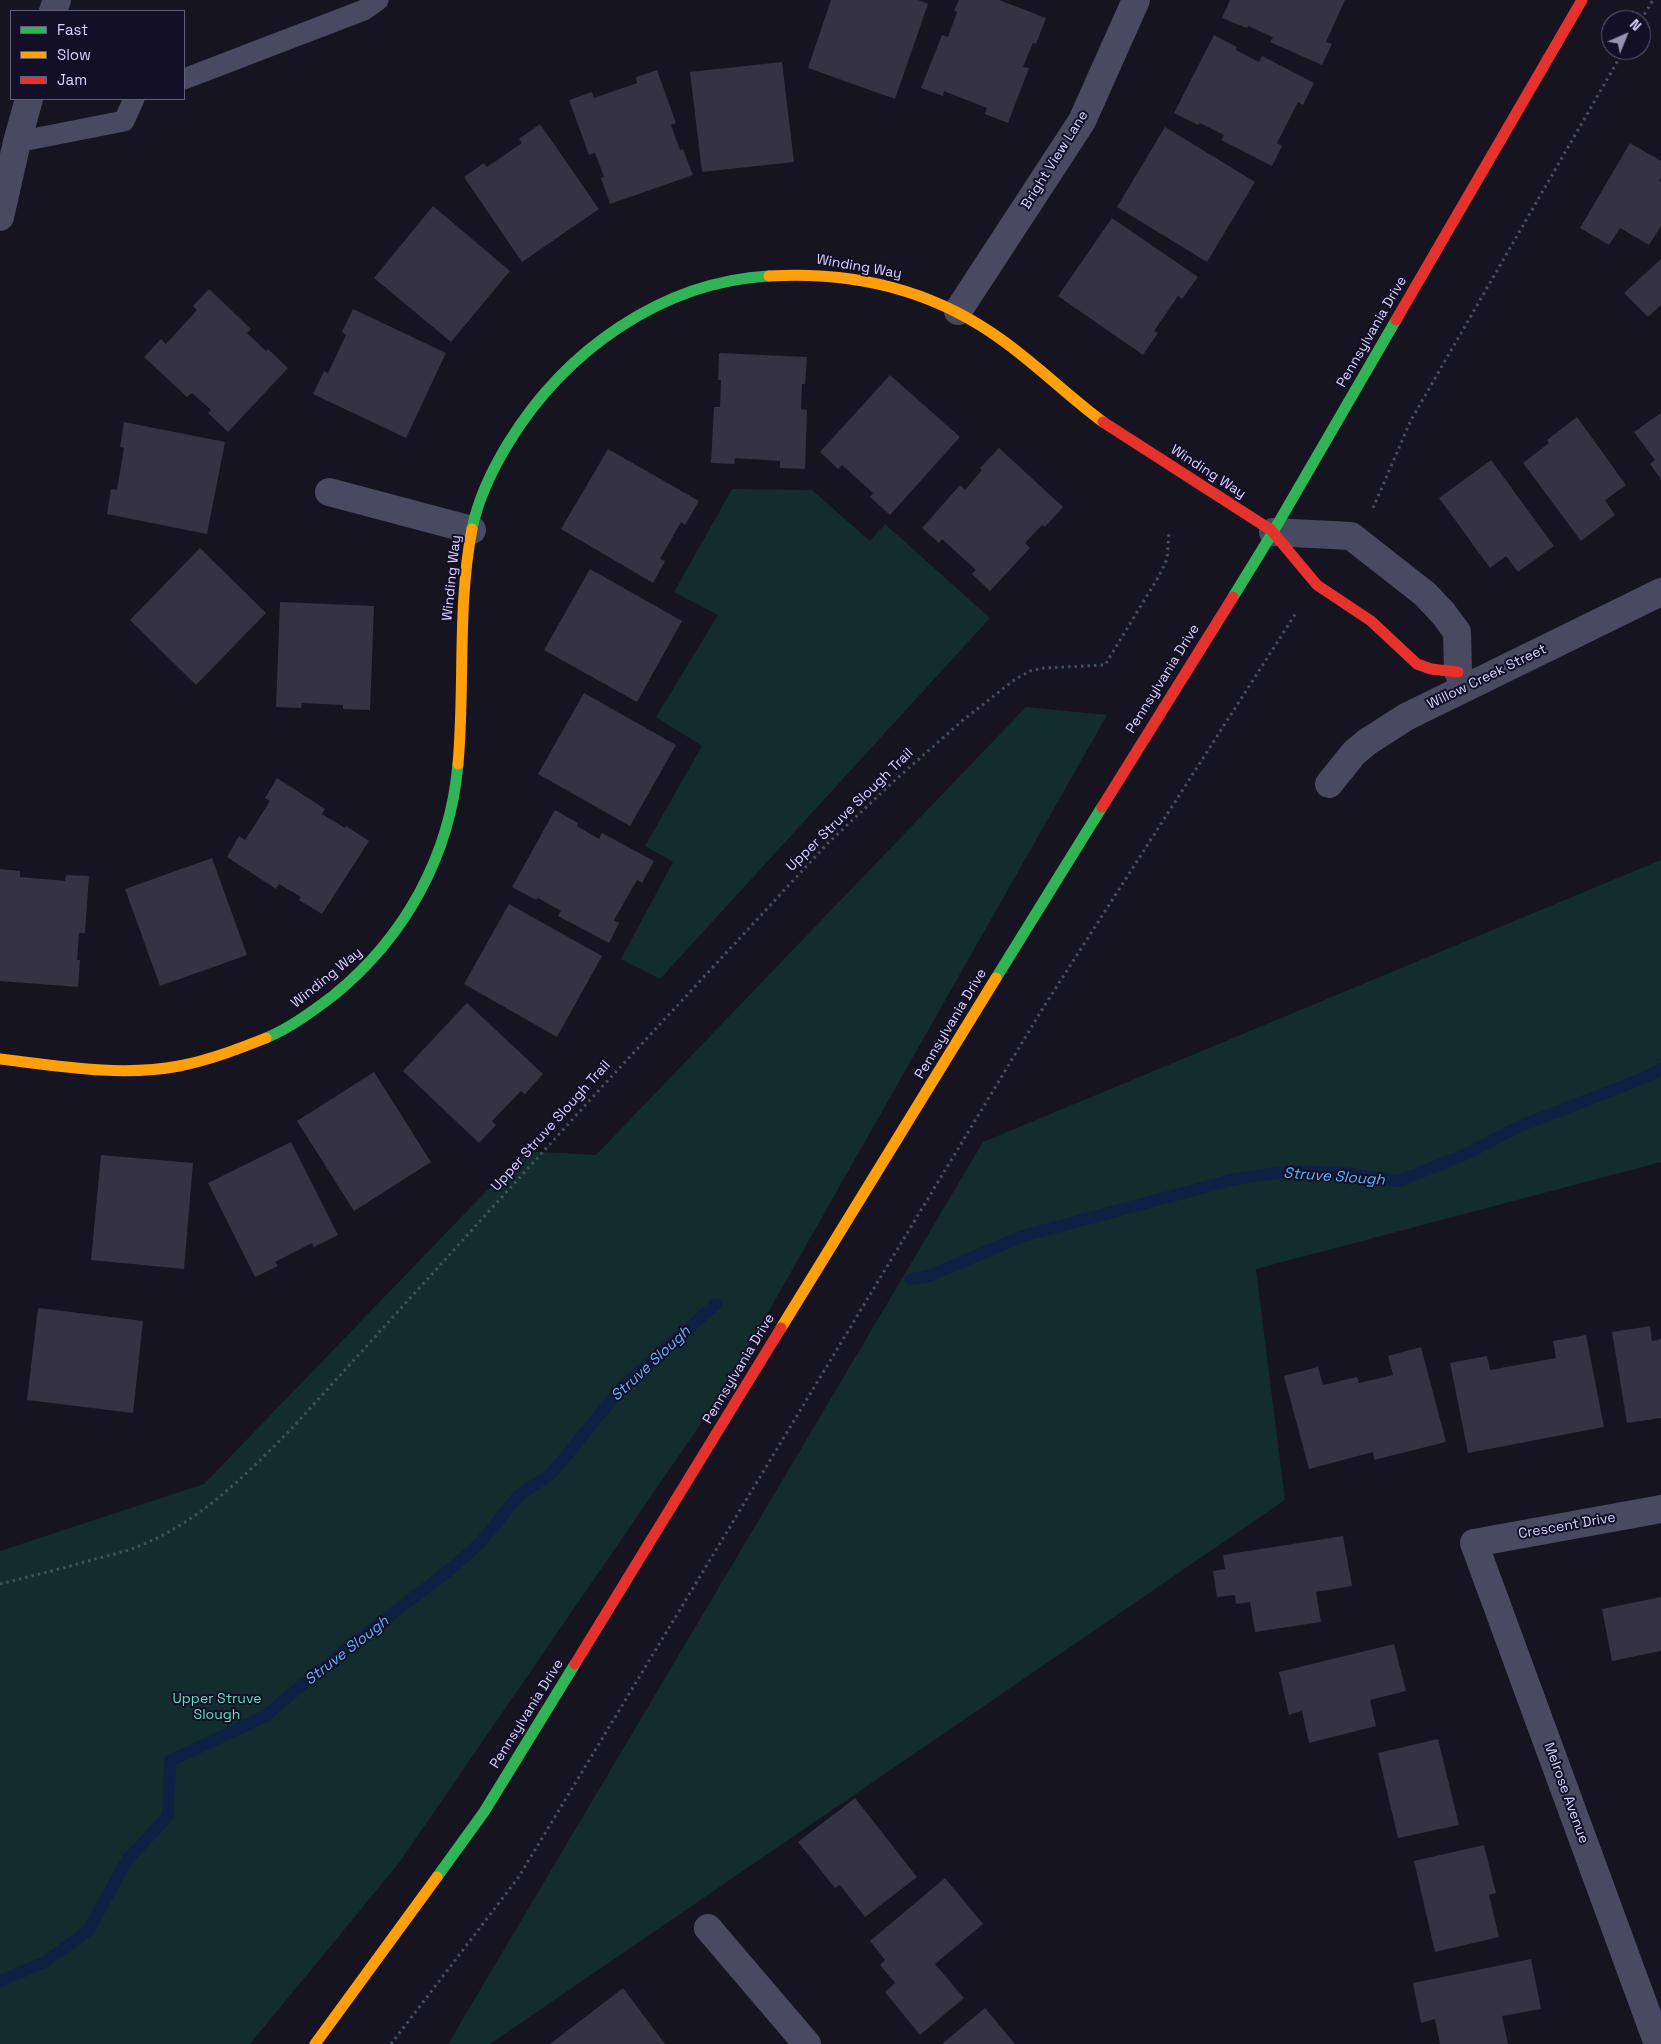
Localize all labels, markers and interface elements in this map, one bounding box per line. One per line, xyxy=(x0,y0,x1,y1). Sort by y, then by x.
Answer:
legend xyxy=(10,10,185,100)
north arrow xyxy=(1601,10,1651,60)
text: N xyxy=(1626,15,1645,35)
text: Fast xyxy=(57,20,88,39)
text: Slow xyxy=(57,45,91,64)
text: Jam xyxy=(57,70,87,89)
street label: Bright View Lane xyxy=(1018,108,1092,212)
street label: Winding Way xyxy=(815,251,903,283)
street label: Pennsylvania Drive xyxy=(1333,273,1411,391)
street label: Winding Way xyxy=(1167,441,1249,503)
street label: Winding Way xyxy=(439,534,465,622)
street label: Pennsylvania Drive xyxy=(1123,621,1203,737)
street label: Willow Creek Street xyxy=(1425,641,1549,713)
street label: Upper Struve Slough Trail xyxy=(783,745,917,875)
street label: Winding Way xyxy=(288,944,366,1012)
street label: Pennsylvania Drive xyxy=(911,966,991,1082)
street label: Upper Struve Slough Trail xyxy=(488,1057,614,1195)
water label: Struve Slough xyxy=(1283,1164,1385,1190)
street label: Pennsylvania Drive xyxy=(699,1311,779,1427)
water label: Struve Slough xyxy=(608,1323,694,1405)
street label: Crescent Drive xyxy=(1517,1509,1617,1543)
water label: Struve Slough xyxy=(301,1613,393,1689)
street label: Pennsylvania Drive xyxy=(487,1656,567,1772)
park label: Upper Struve Slough xyxy=(173,1691,261,1724)
street label: Melrose Avenue xyxy=(1540,1740,1592,1846)

